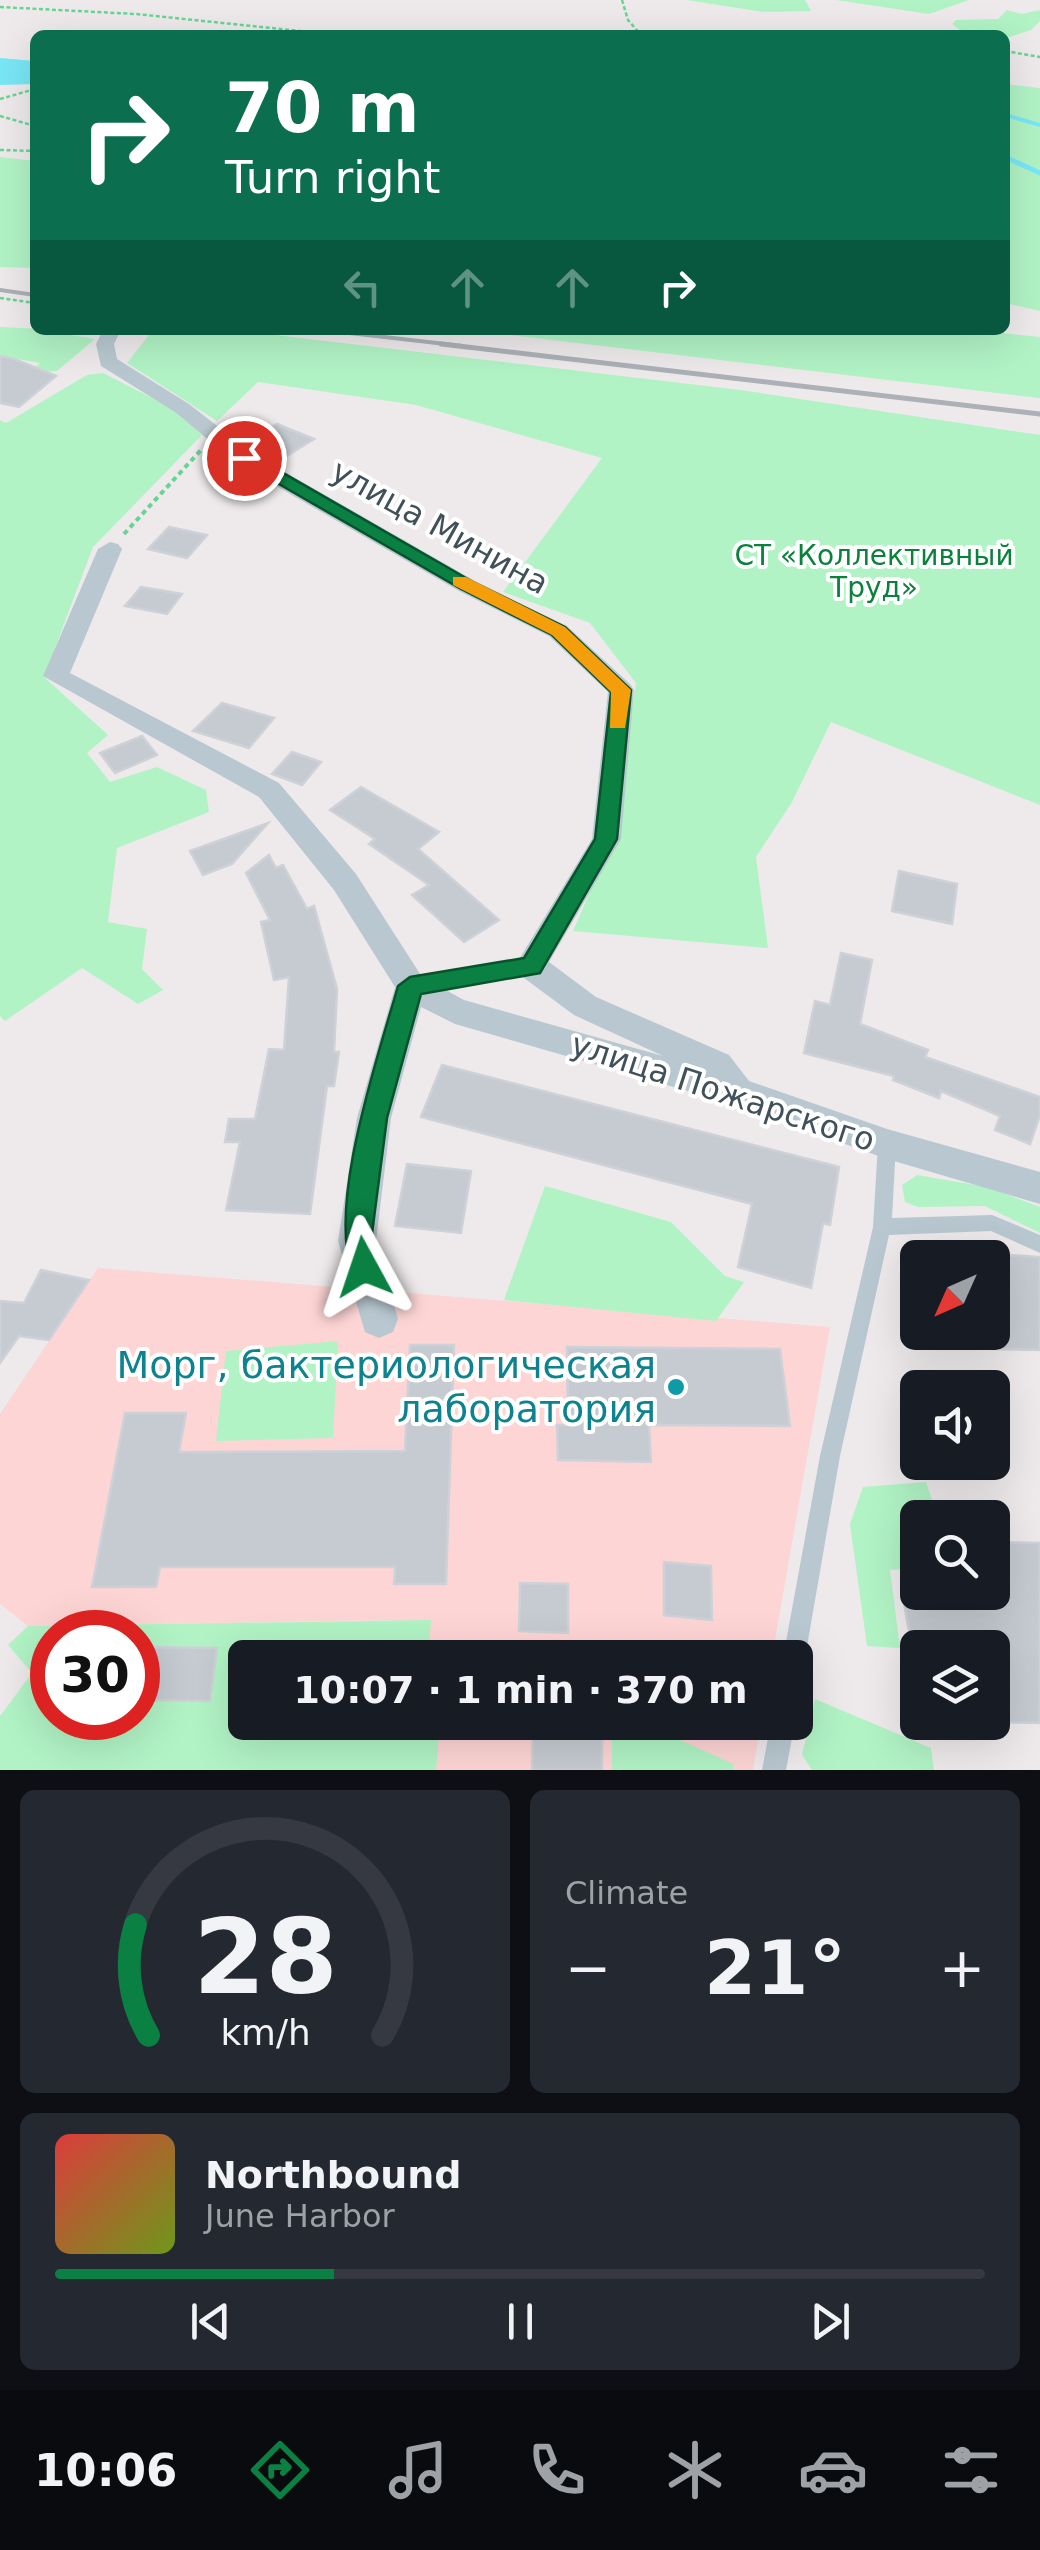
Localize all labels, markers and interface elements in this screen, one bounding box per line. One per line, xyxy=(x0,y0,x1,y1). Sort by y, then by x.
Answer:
text: 70 m xyxy=(225,67,420,149)
icon: right xyxy=(60,70,190,200)
text: Turn right xyxy=(225,151,440,204)
icon: left xyxy=(335,260,390,315)
icon: ahead xyxy=(440,260,495,315)
icon: ahead xyxy=(545,260,600,315)
icon: right xyxy=(650,260,705,315)
pin xyxy=(202,416,287,501)
icon: arrive xyxy=(217,431,272,486)
street label: улица Минина xyxy=(325,452,555,602)
park label: СТ «Коллективный Труд» xyxy=(734,539,1014,604)
street label: улица Пожарского xyxy=(566,1025,880,1159)
position arrow xyxy=(312,1215,416,1319)
north arrow xyxy=(900,1240,1010,1350)
map controls xyxy=(900,1240,1010,1740)
place label: Морг, бактериологическая лаборатория xyxy=(116,1343,656,1431)
button: sound xyxy=(900,1370,1010,1480)
marker: Морг, бактериологическая лаборатория xyxy=(665,1376,687,1398)
button: search xyxy=(900,1500,1010,1610)
speed limit sign: 30 xyxy=(30,1610,160,1740)
button: layers xyxy=(900,1630,1010,1740)
text: 10:07 · 1 min · 370 m xyxy=(293,1668,748,1712)
text: Climate xyxy=(565,1874,688,1912)
text: 28 xyxy=(193,1896,337,2018)
text: 21° xyxy=(704,1924,846,2012)
text: − xyxy=(565,1936,611,2000)
text: + xyxy=(939,1936,985,2000)
text: km/h xyxy=(220,2012,310,2053)
text: Northbound xyxy=(205,2153,461,2197)
text: June Harbor xyxy=(205,2197,395,2235)
icon: previous xyxy=(183,2294,238,2349)
icon: pause xyxy=(493,2294,548,2349)
icon: next xyxy=(803,2294,858,2349)
icon: directions xyxy=(245,2435,315,2505)
icon: music xyxy=(383,2435,453,2505)
icon: phone xyxy=(522,2435,592,2505)
icon: climate xyxy=(660,2435,730,2505)
icon: car xyxy=(798,2435,868,2505)
icon: filters xyxy=(936,2435,1006,2505)
text: 10:06 xyxy=(34,2444,177,2497)

